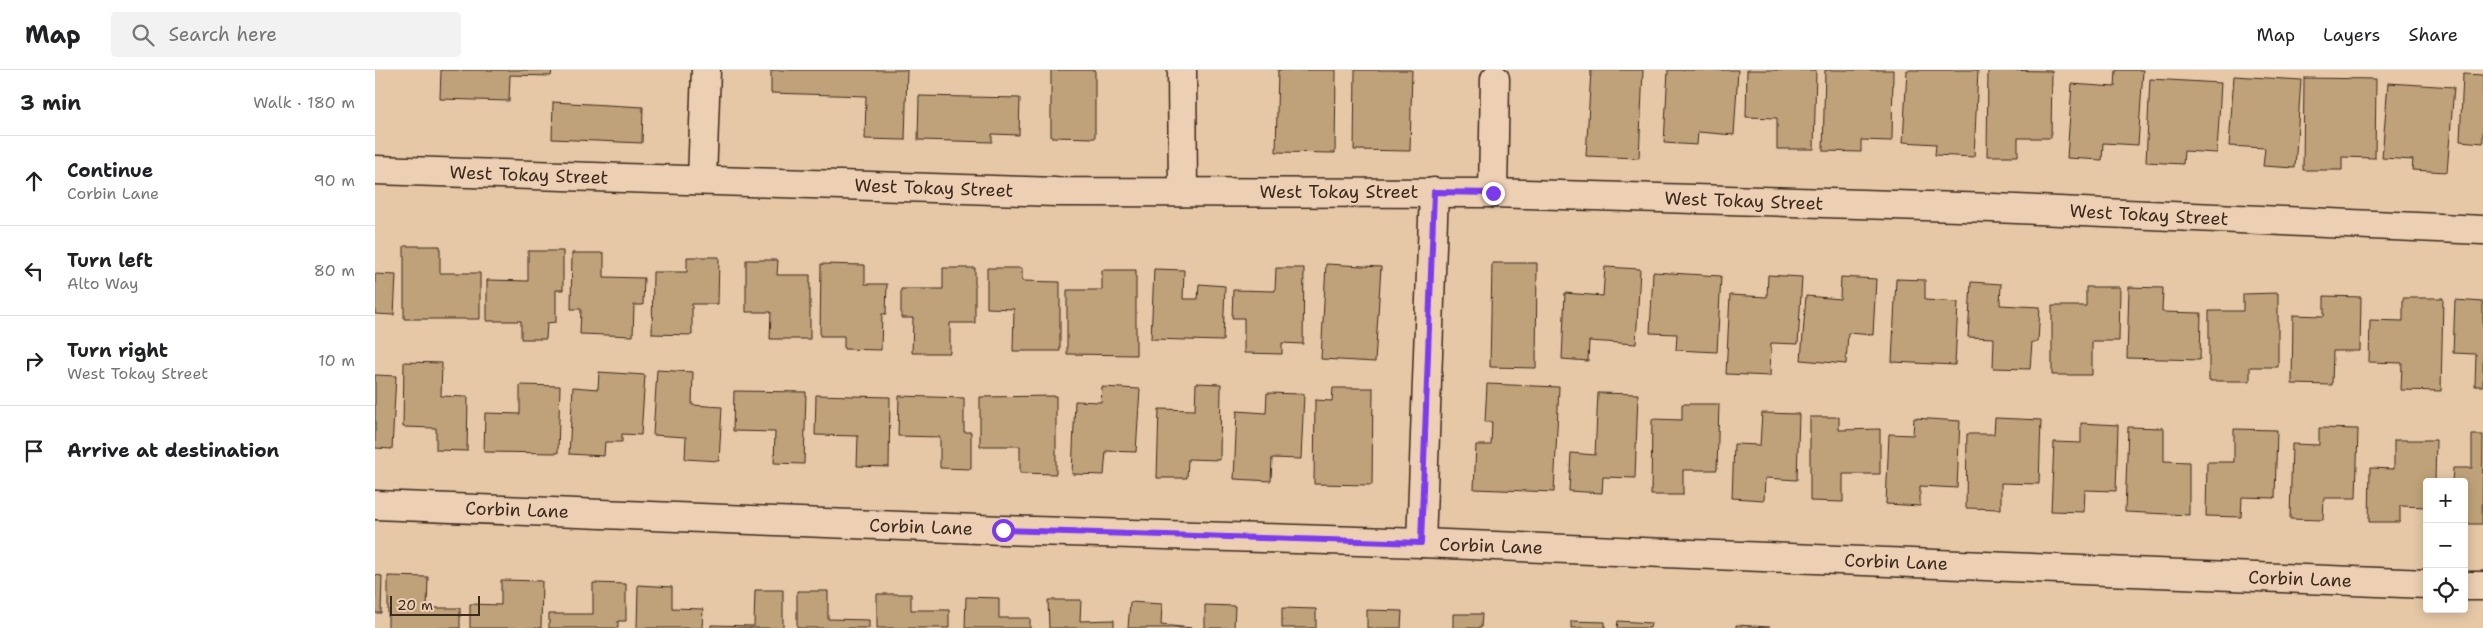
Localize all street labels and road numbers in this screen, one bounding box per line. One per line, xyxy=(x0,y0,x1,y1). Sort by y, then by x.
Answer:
street label: West Tokay Street xyxy=(449,160,609,190)
street label: West Tokay Street xyxy=(854,173,1014,203)
street label: West Tokay Street xyxy=(1260,180,1419,204)
street label: West Tokay Street xyxy=(1664,186,1824,216)
street label: West Tokay Street xyxy=(2069,199,2229,231)
street label: Corbin Lane xyxy=(465,496,569,524)
street label: Corbin Lane xyxy=(869,513,973,541)
street label: Corbin Lane xyxy=(1439,532,1543,560)
street label: Corbin Lane xyxy=(1844,548,1948,576)
street label: Corbin Lane xyxy=(2248,565,2352,593)

